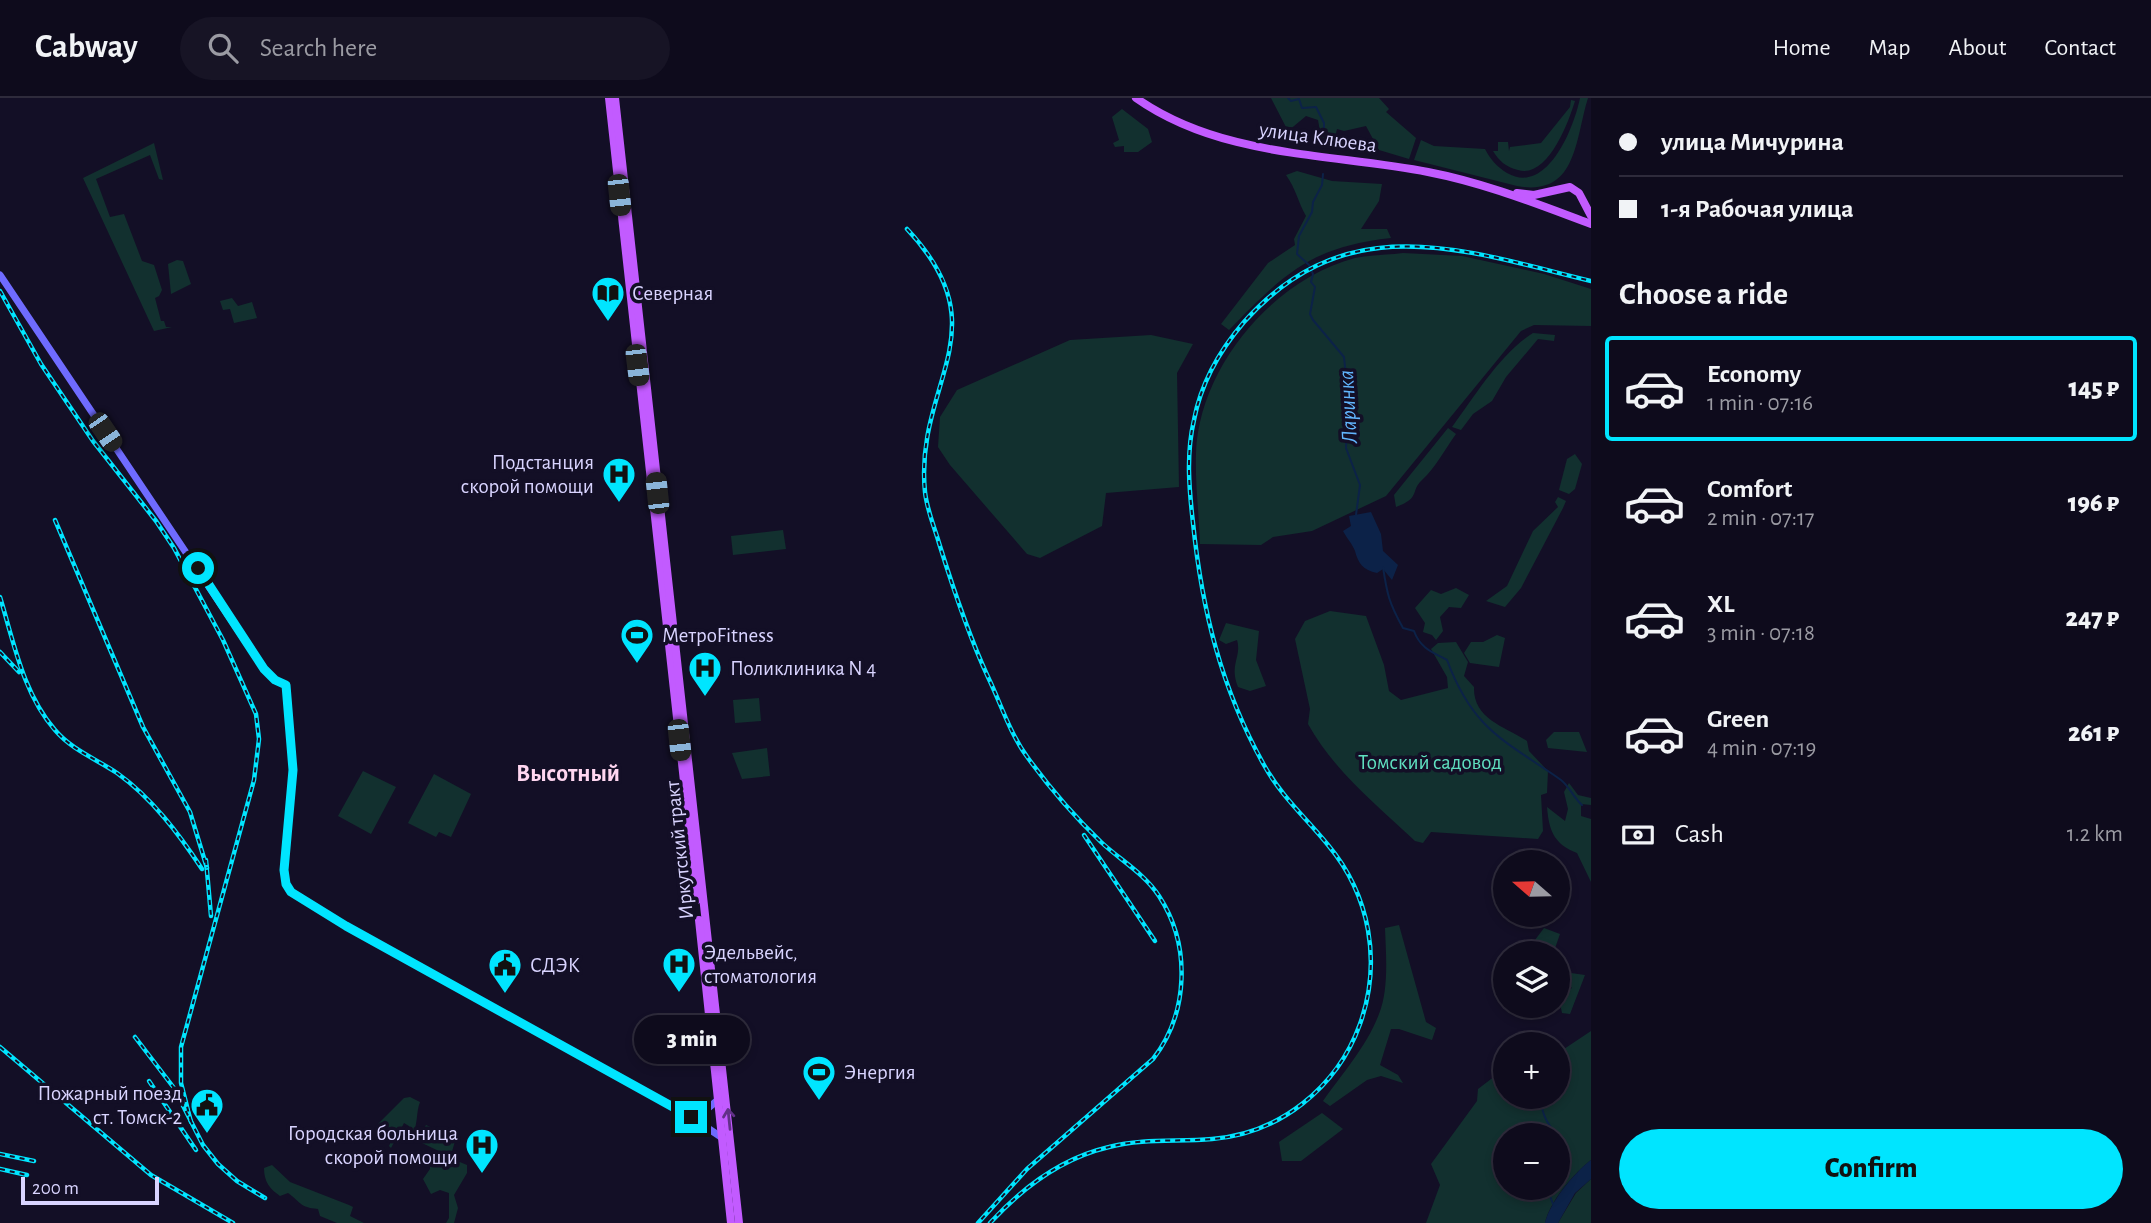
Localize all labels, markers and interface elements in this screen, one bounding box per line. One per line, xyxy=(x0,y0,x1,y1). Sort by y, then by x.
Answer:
search box xyxy=(180,17,670,80)
icon: search xyxy=(204,29,242,67)
text: Cabway xyxy=(35,31,138,64)
text: Search here xyxy=(260,35,377,61)
text: Home xyxy=(1773,36,1831,60)
text: Map xyxy=(1869,36,1911,60)
text: About xyxy=(1949,36,2006,60)
text: Contact xyxy=(2044,36,2116,60)
street label: улица Клюева xyxy=(1257,119,1378,156)
text: улица Мичурина xyxy=(1661,129,1844,155)
car xyxy=(607,173,632,217)
text: 1-я Рабочая улица xyxy=(1661,196,1854,222)
library icon: Северная xyxy=(589,274,627,323)
text: Choose a ride xyxy=(1619,278,1788,310)
place label: Северная xyxy=(632,283,713,304)
car xyxy=(625,343,650,387)
icon: car xyxy=(1623,357,1686,420)
text: Economy xyxy=(1707,361,1801,387)
water label: Ларинка xyxy=(1335,369,1362,446)
text: 145 ₽ xyxy=(2068,375,2119,401)
text: 1 min · 07:16 xyxy=(1707,392,1813,415)
car xyxy=(85,409,126,455)
place label: Подстанция скорой помощи xyxy=(461,452,594,497)
hospital icon: Подстанция скорой помощи xyxy=(600,455,638,504)
car xyxy=(645,471,670,515)
icon: car xyxy=(1623,472,1686,535)
text: Comfort xyxy=(1707,476,1792,502)
text: 196 ₽ xyxy=(2068,490,2119,516)
text: 2 min · 07:17 xyxy=(1707,507,1814,530)
route start xyxy=(182,552,214,584)
icon: car xyxy=(1623,587,1686,650)
text: XL xyxy=(1707,591,1734,617)
text: 247 ₽ xyxy=(2065,605,2119,631)
sports icon: МетроFitness xyxy=(618,616,656,665)
text: 3 min · 07:18 xyxy=(1707,622,1815,645)
place label: МетроFitness xyxy=(662,625,774,646)
hospital icon: Поликлиника N 4 xyxy=(686,649,724,698)
place label: Поликлиника N 4 xyxy=(730,658,876,679)
icon: car xyxy=(1623,702,1686,765)
text: Green xyxy=(1707,706,1769,732)
car xyxy=(667,718,692,762)
text: 261 ₽ xyxy=(2068,720,2119,746)
text: 4 min · 07:19 xyxy=(1707,737,1816,760)
park label: Томский садовод xyxy=(1358,752,1502,773)
district label: Высотный xyxy=(516,762,620,786)
street label: Иркутский тракт xyxy=(662,779,697,920)
icon: cash xyxy=(1619,816,1657,854)
text: Cash xyxy=(1675,821,1724,847)
text: 1.2 km xyxy=(2067,823,2123,846)
north arrow xyxy=(1493,850,1570,928)
map controls xyxy=(1493,850,1570,1200)
button: layers xyxy=(1493,941,1570,1018)
place label: Эдельвейс, стоматология xyxy=(704,942,817,987)
hospital icon: Эдельвейс, стоматология xyxy=(660,945,698,994)
public building icon: СДЭК xyxy=(486,946,524,995)
place label: СДЭК xyxy=(530,955,580,976)
callout: 3 min xyxy=(633,1016,749,1065)
text: 3 min xyxy=(667,1028,717,1051)
button: + xyxy=(1493,1032,1570,1109)
sports icon: Энергия xyxy=(800,1053,838,1102)
place label: Энергия xyxy=(844,1062,915,1083)
place label: Пожарный поезд ст. Томск-2 xyxy=(37,1083,182,1128)
public building icon: Пожарный поезд ст. Томск-2 xyxy=(188,1086,226,1135)
route end xyxy=(675,1101,707,1133)
one-way arrow xyxy=(722,1108,735,1131)
place label: Городская больница скорой помощи xyxy=(288,1123,458,1168)
button: − xyxy=(1493,1123,1570,1200)
hospital icon: Городская больница скорой помощи xyxy=(463,1126,501,1175)
button: Confirm xyxy=(1619,1129,2123,1209)
scale bar xyxy=(21,1174,159,1206)
text: 200 m xyxy=(32,1179,79,1198)

